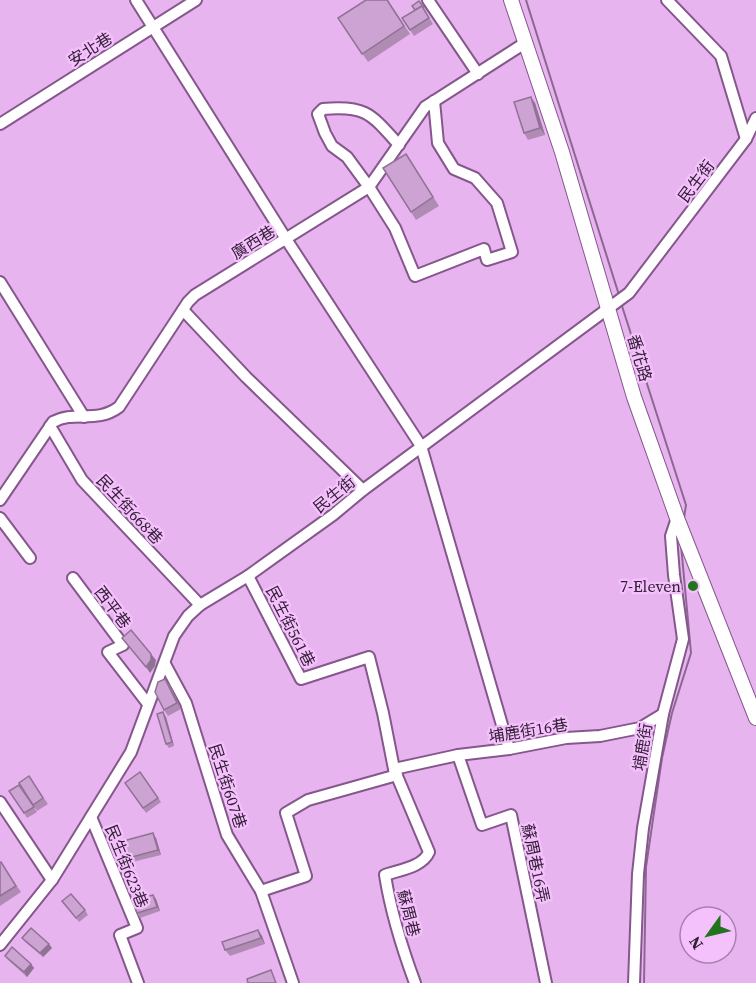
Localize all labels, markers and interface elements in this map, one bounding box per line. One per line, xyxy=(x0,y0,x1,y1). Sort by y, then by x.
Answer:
street label: 安北巷 xyxy=(64,27,116,71)
street label: 民生街 xyxy=(673,155,719,207)
street label: 廣西巷 xyxy=(227,220,279,264)
street label: 番花路 xyxy=(623,332,657,384)
street label: 民生街668巷 xyxy=(92,469,168,549)
street label: 民生街 xyxy=(308,470,360,518)
place label: 7-Eleven xyxy=(620,575,681,597)
marker: 7-Eleven xyxy=(686,579,700,593)
street label: 西平巷 xyxy=(90,581,136,633)
street label: 民生街561巷 xyxy=(261,582,321,670)
street label: 埔鹿街16巷 xyxy=(487,713,569,747)
street label: 埔鹿街 xyxy=(627,722,657,772)
street label: 民生街607巷 xyxy=(204,741,252,831)
street label: 民生街623巷 xyxy=(100,821,154,911)
street label: 蘇周巷16弄 xyxy=(517,822,555,904)
street label: 蘇周巷 xyxy=(393,887,425,939)
north arrow xyxy=(678,905,738,965)
text: N xyxy=(683,932,708,954)

